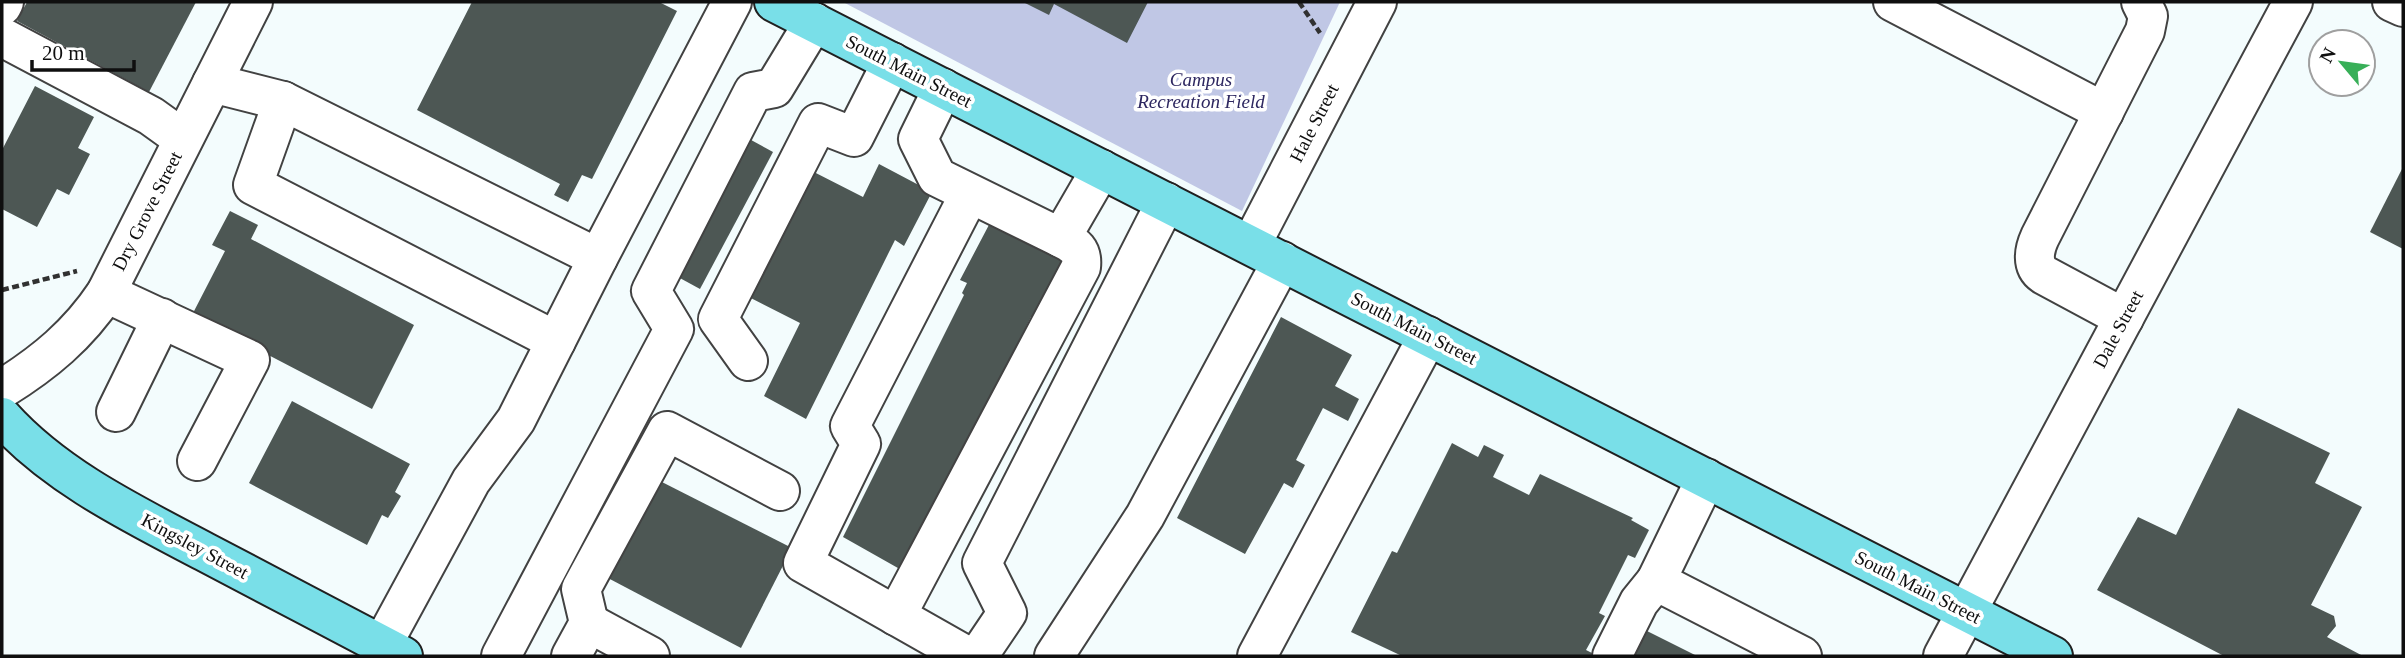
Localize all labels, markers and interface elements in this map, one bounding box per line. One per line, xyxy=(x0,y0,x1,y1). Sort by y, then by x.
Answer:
scale bar xyxy=(32,28,133,72)
north arrow xyxy=(2307,28,2377,98)
street label: South Main Street xyxy=(843,30,976,112)
text: 20 m xyxy=(42,41,85,65)
text: N xyxy=(2315,44,2340,66)
park label: Campus Recreation Field xyxy=(1136,69,1265,112)
street label: Hale Street xyxy=(1285,80,1343,166)
street label: Dry Grove Street xyxy=(108,147,186,274)
street label: Dale Street xyxy=(2089,286,2148,371)
street label: South Main Street xyxy=(1348,287,1481,369)
street label: Kingsley Street xyxy=(138,509,253,583)
street label: South Main Street xyxy=(1852,546,1985,628)

